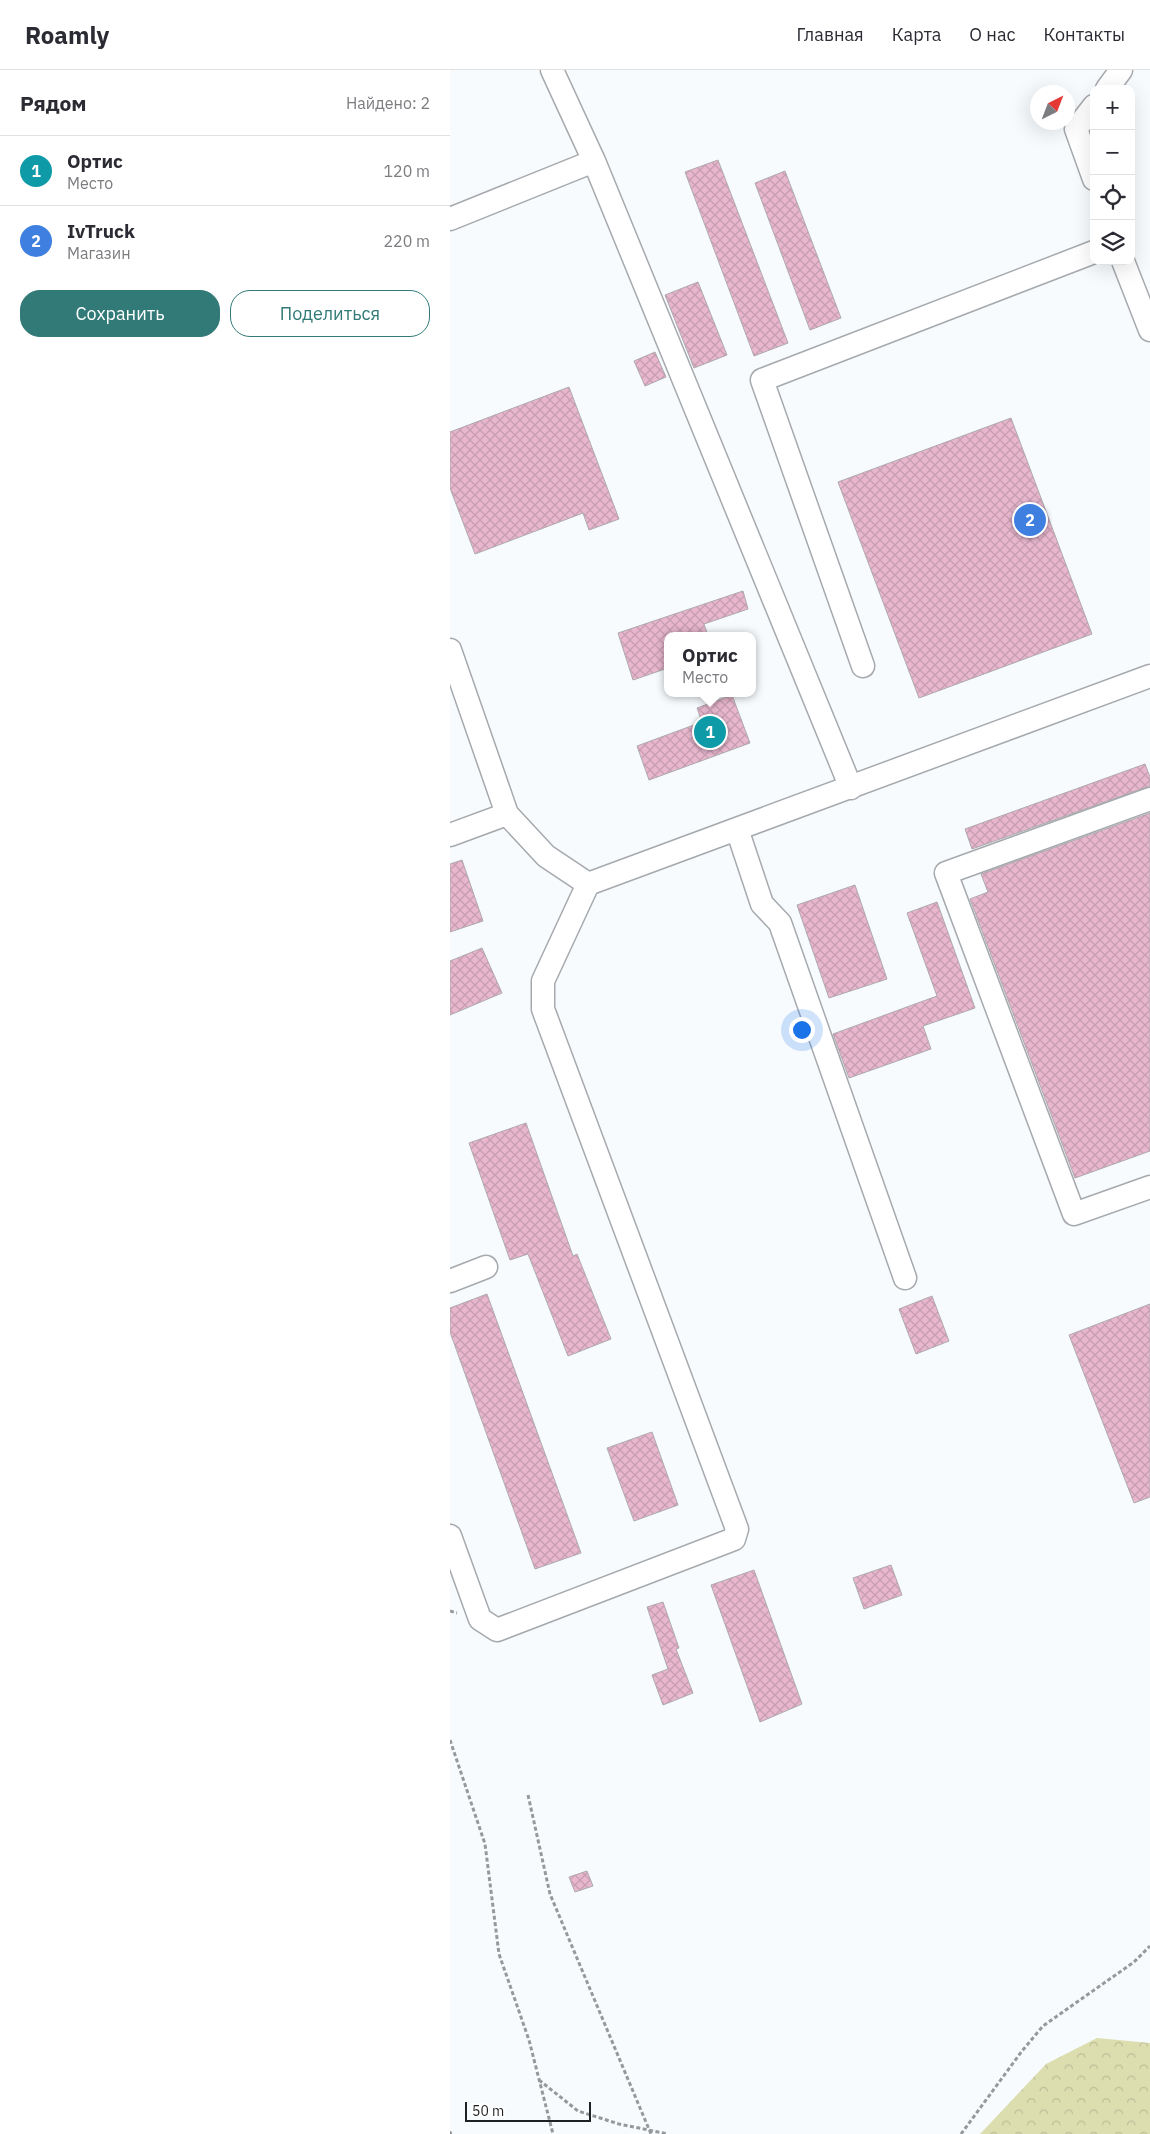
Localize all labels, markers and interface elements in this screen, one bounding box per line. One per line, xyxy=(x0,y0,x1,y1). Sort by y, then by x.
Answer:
text: Roamly xyxy=(25,19,109,51)
text: Главная xyxy=(796,23,864,46)
text: Карта xyxy=(892,23,941,46)
text: О нас xyxy=(969,23,1016,46)
text: Контакты xyxy=(1044,23,1125,46)
north arrow xyxy=(1030,85,1075,130)
map controls xyxy=(1090,85,1135,265)
button: + xyxy=(1090,85,1135,130)
text: Рядом xyxy=(20,89,87,117)
text: Найдено: 2 xyxy=(346,93,430,113)
button: − xyxy=(1090,130,1135,175)
text: Ортис xyxy=(67,149,123,173)
text: 1 xyxy=(31,161,41,181)
text: 120 m xyxy=(383,161,430,181)
text: Место xyxy=(67,173,113,193)
button: locate xyxy=(1090,175,1135,220)
text: IvTruck xyxy=(67,219,135,243)
button: layers xyxy=(1090,220,1135,265)
text: 2 xyxy=(31,231,41,251)
text: 220 m xyxy=(383,231,430,251)
text: Магазин xyxy=(67,243,131,263)
button: Сохранить xyxy=(20,290,220,337)
button: Поделиться xyxy=(230,290,430,337)
pin: 2 xyxy=(1014,501,1046,539)
popup xyxy=(664,632,756,697)
text: Ортис xyxy=(682,643,738,667)
text: Место xyxy=(682,667,728,687)
pin: 1 xyxy=(694,713,726,751)
your location xyxy=(789,1017,815,1043)
scale bar xyxy=(465,2099,591,2122)
text: 50 m xyxy=(472,2102,504,2120)

